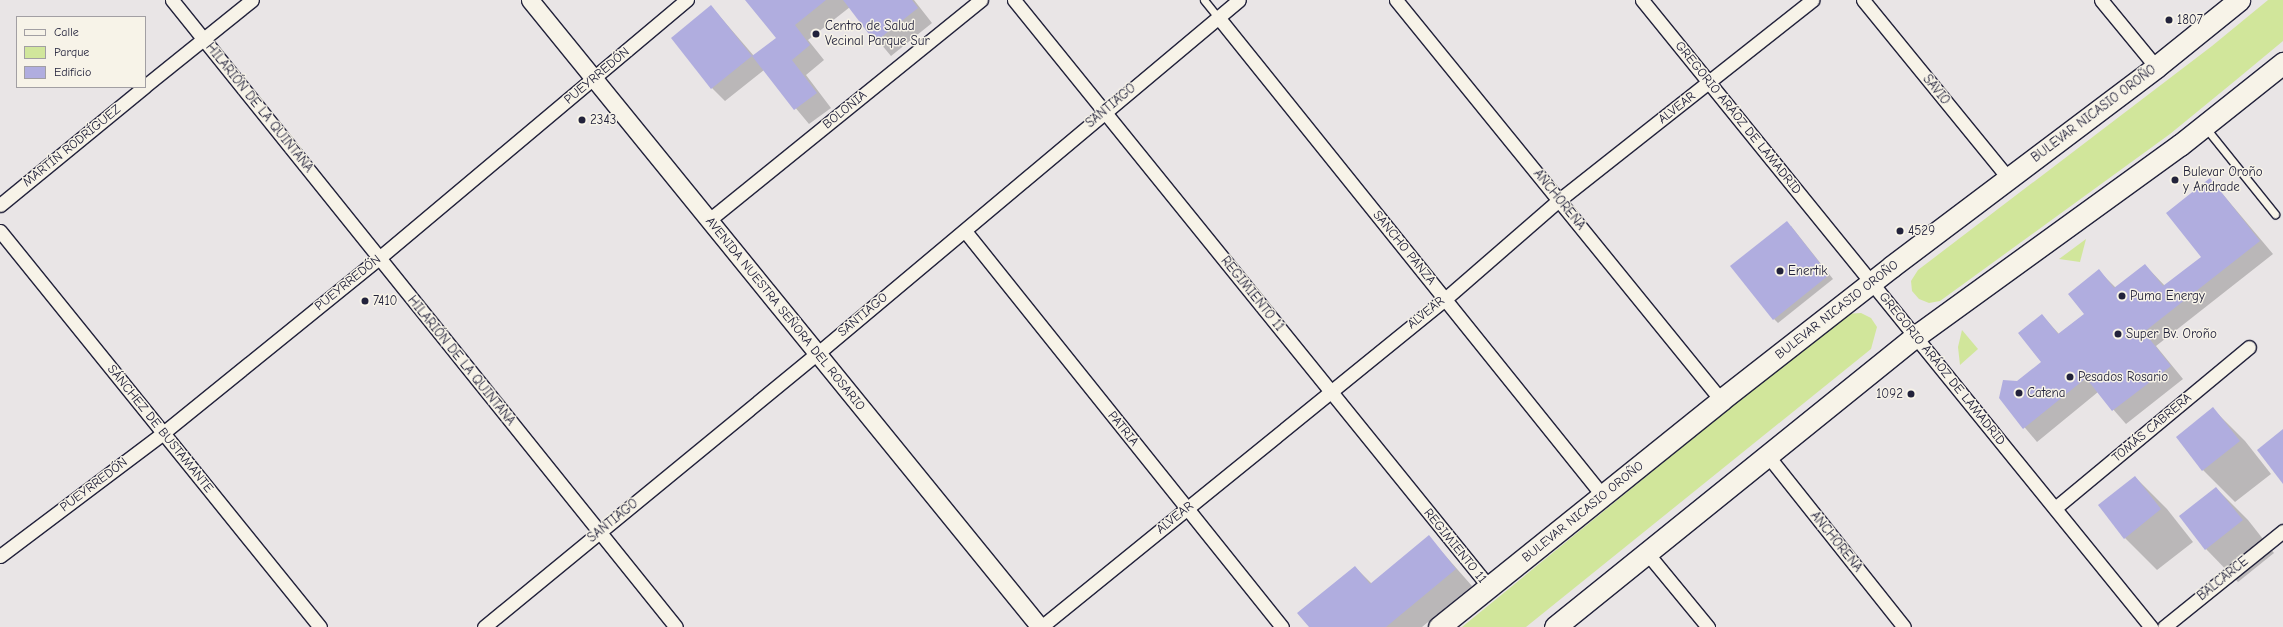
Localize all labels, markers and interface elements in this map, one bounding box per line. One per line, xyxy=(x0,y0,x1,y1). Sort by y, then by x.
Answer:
place label: 1807 xyxy=(2177,12,2203,28)
marker: 1807 xyxy=(2164,15,2174,25)
legend xyxy=(16,16,146,88)
place label: Centro de Salud Vecinal Parque Sur xyxy=(825,19,930,50)
text: Calle xyxy=(54,25,79,39)
marker: Centro de Salud Vecinal Parque Sur xyxy=(810,28,822,40)
street label: GREGORIO ARÁOZ DE LAMADRID xyxy=(1671,38,1805,198)
street label: HILARIÓN DE LA QUINTANA xyxy=(202,40,316,176)
street label: PUEYRREDÓN xyxy=(561,44,633,108)
text: Parque xyxy=(54,45,89,59)
street label: BULEVAR NICASIO OROÑO xyxy=(2029,62,2159,166)
text: Edificio xyxy=(54,65,91,79)
street label: SAVIO xyxy=(1919,72,1953,108)
street label: SANTIAGO xyxy=(1083,81,1139,131)
street label: BOLONIA xyxy=(820,88,870,132)
street label: ALVEAR xyxy=(1655,89,1699,127)
street label: MARTÍN RODRÍGUEZ xyxy=(20,102,124,190)
place label: 2343 xyxy=(590,112,616,128)
marker: 2343 xyxy=(577,115,587,125)
place label: Bulevar Oroño y Andrade xyxy=(2183,165,2263,196)
street label: ANCHORENA xyxy=(1530,167,1588,233)
marker: Bulevar Oroño y Andrade xyxy=(2170,175,2180,185)
street label: SANCHO PANZA xyxy=(1369,208,1439,288)
street label: AVENIDA NUESTRA SEÑORA DEL ROSARIO xyxy=(702,214,868,414)
place label: 4529 xyxy=(1908,223,1935,239)
marker: 4529 xyxy=(1895,226,1905,236)
street label: PUEYRREDÓN xyxy=(312,252,384,314)
street label: REGIMIENTO 11 xyxy=(1217,254,1287,334)
street label: BULEVAR NICASIO OROÑO xyxy=(1772,257,1902,363)
place label: Enertik xyxy=(1788,263,1828,279)
marker: Enertik xyxy=(1775,266,1785,276)
place label: Puma Energy xyxy=(2130,288,2205,304)
street label: GREGORIO ARÁOZ DE LAMADRID xyxy=(1875,289,2009,449)
street label: SANTIAGO xyxy=(835,290,891,340)
marker: Puma Energy xyxy=(2117,291,2127,301)
place label: 7410 xyxy=(373,293,397,309)
street label: HILARIÓN DE LA QUINTANA xyxy=(404,293,518,429)
street label: ALVEAR xyxy=(1404,293,1448,333)
marker: 7410 xyxy=(360,296,370,306)
place label: Super Bv. Oroño xyxy=(2126,326,2217,342)
marker: Super Bv. Oroño xyxy=(2113,329,2123,339)
street label: SÁNCHEZ DE BUSTAMANTE xyxy=(104,362,216,496)
place label: Pesados Rosario xyxy=(2078,369,2168,385)
marker: Pesados Rosario xyxy=(2065,372,2075,382)
place label: Catena xyxy=(2027,385,2065,401)
place label: 1092 xyxy=(1876,386,1903,402)
marker: Catena xyxy=(2014,388,2024,398)
marker: 1092 xyxy=(1906,389,1916,399)
street label: TOMÁS CABRERA xyxy=(2109,390,2195,466)
street label: PATRIA xyxy=(1104,408,1142,450)
street label: PUEYRREDÓN xyxy=(57,455,131,515)
street label: BULEVAR NICASIO OROÑO xyxy=(1519,458,1647,566)
street label: SANTIAGO xyxy=(585,496,641,546)
street label: ALVEAR xyxy=(1153,498,1197,538)
street label: REGIMIENTO 11 xyxy=(1420,506,1490,586)
street label: ANCHORENA xyxy=(1807,509,1865,575)
street label: BALCARCE xyxy=(2194,554,2252,604)

